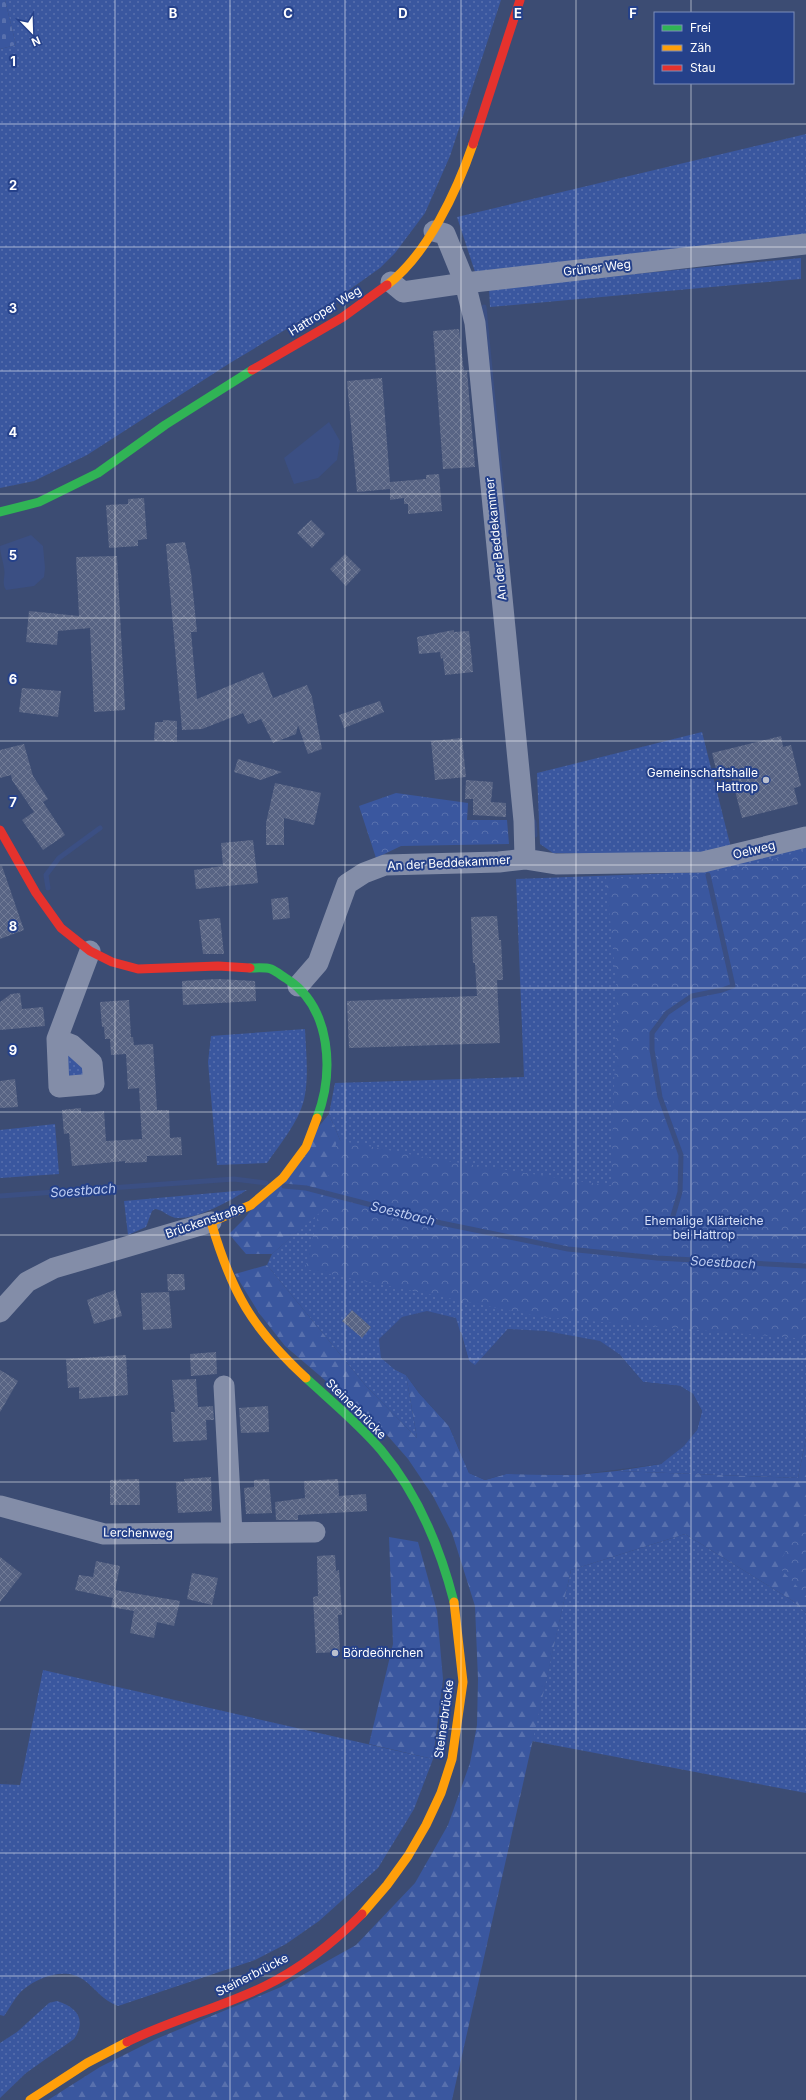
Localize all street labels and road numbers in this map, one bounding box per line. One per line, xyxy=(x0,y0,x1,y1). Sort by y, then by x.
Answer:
street label: Grüner Weg xyxy=(562,256,632,279)
street label: Hattroper Weg xyxy=(286,282,364,339)
street label: An der Beddekammer xyxy=(482,476,509,601)
street label: Oelweg xyxy=(731,837,777,862)
street label: An der Beddekammer xyxy=(387,852,511,873)
street label: Brückenstraße xyxy=(163,1200,246,1241)
street label: Steinerbrücke xyxy=(323,1375,390,1442)
street label: Lerchenweg xyxy=(103,1524,173,1541)
street label: Steinerbrücke xyxy=(431,1679,456,1759)
street label: Steinerbrücke xyxy=(213,1950,291,1999)

